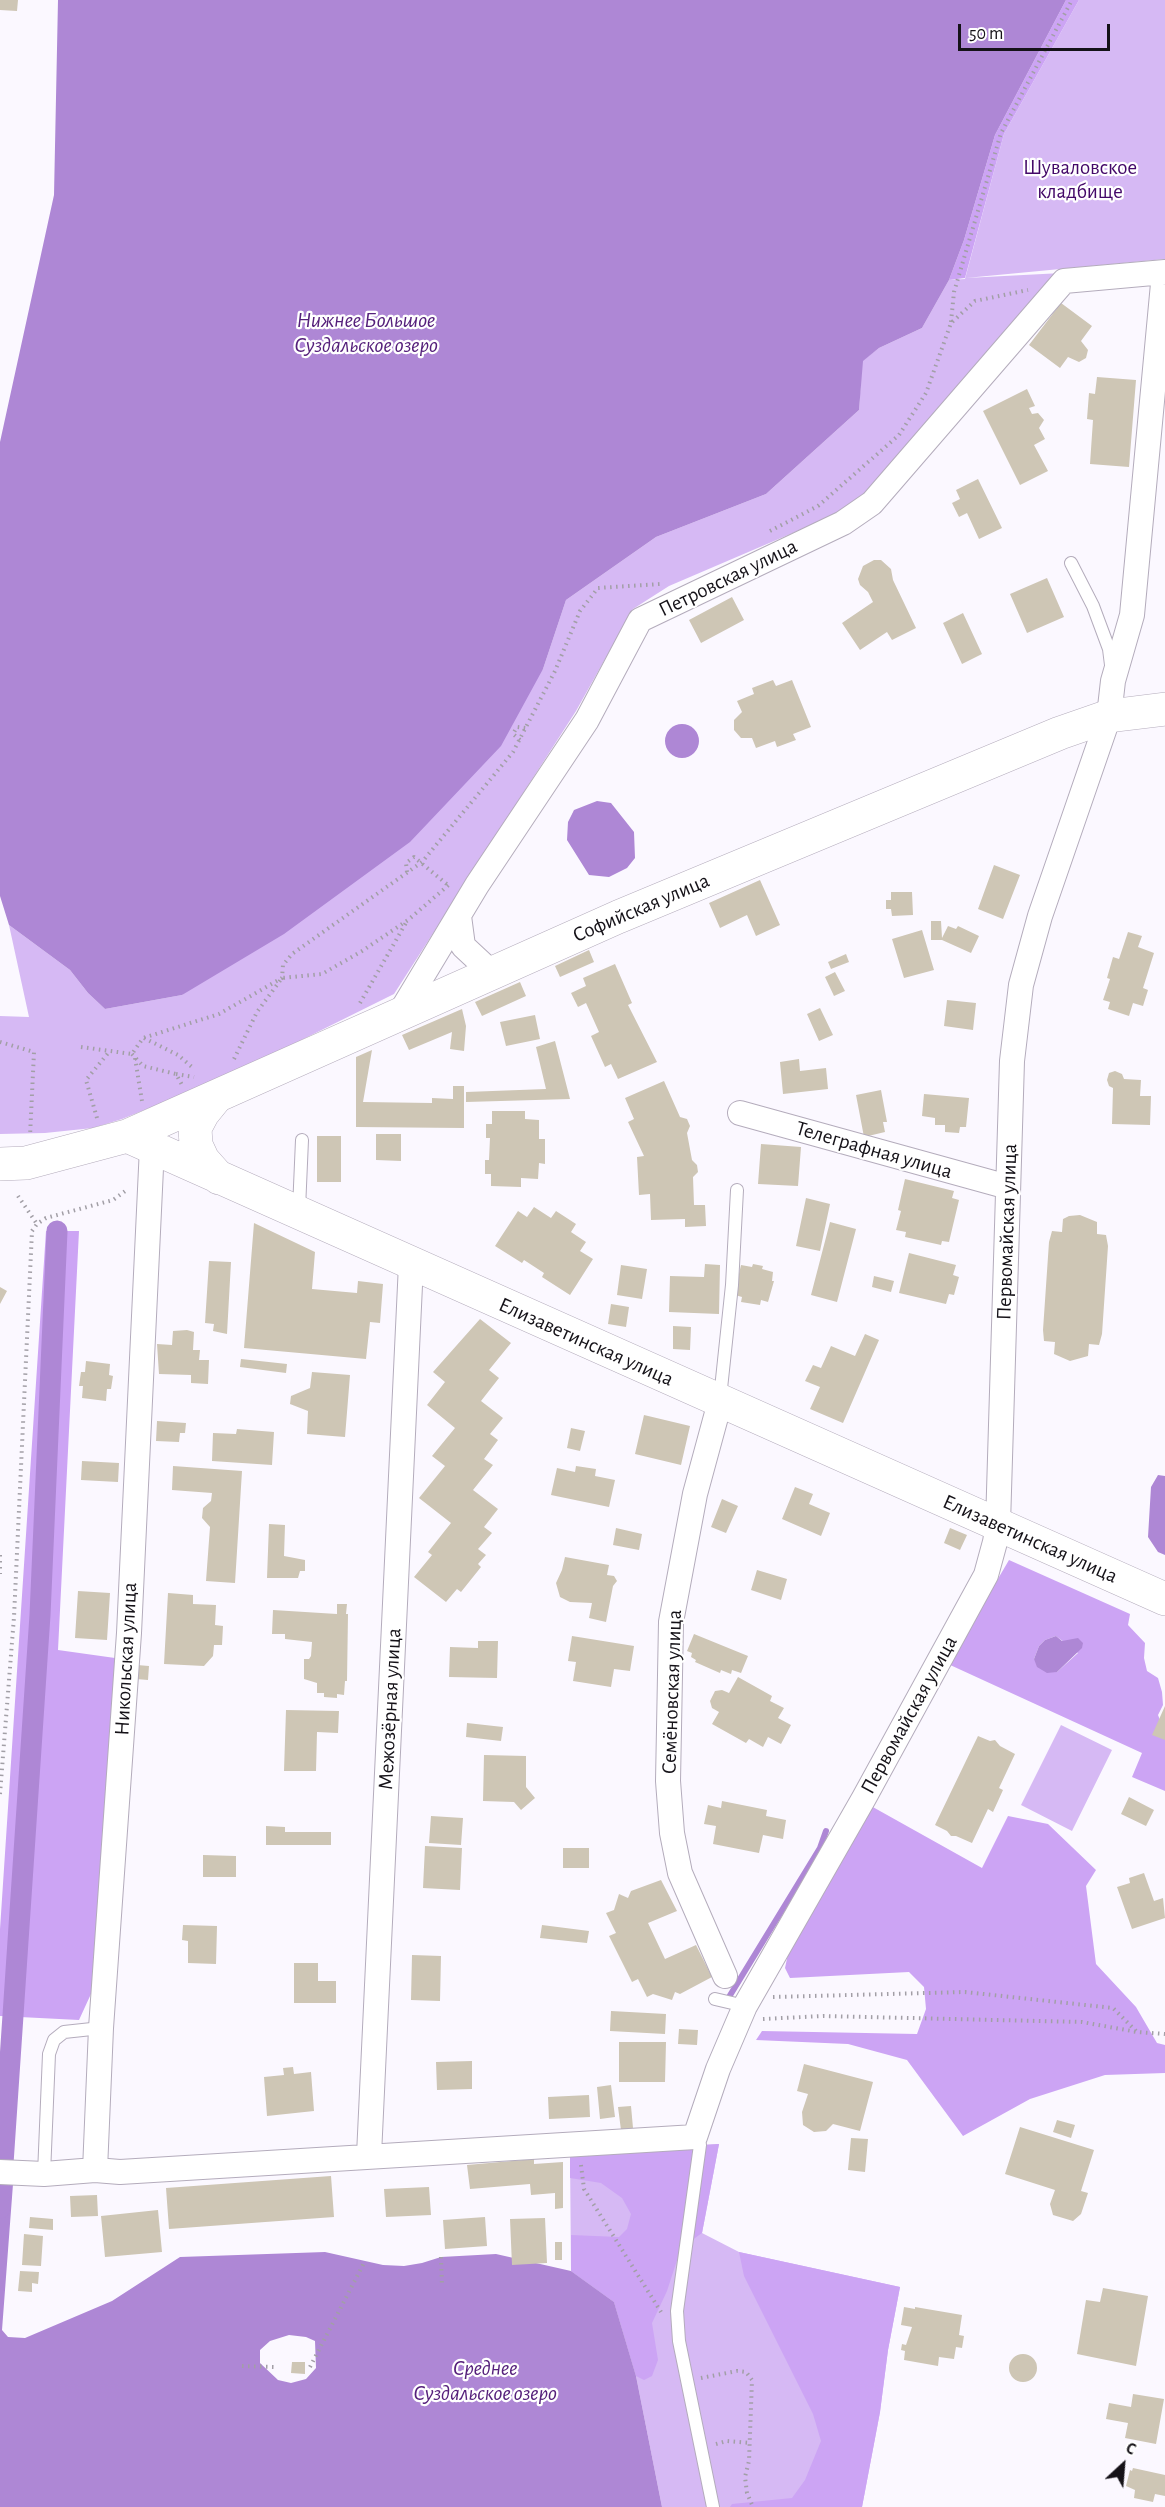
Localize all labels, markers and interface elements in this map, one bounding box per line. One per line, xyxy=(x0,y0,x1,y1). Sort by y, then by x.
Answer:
scale bar xyxy=(961,12,1112,50)
text: 50 m xyxy=(969,25,1003,43)
park label: Шуваловское кладбище xyxy=(1023,155,1137,205)
water label: Нижнее Большое Суздальское озеро xyxy=(294,307,438,358)
street label: Петровская улица xyxy=(655,534,801,622)
street label: Софийская улица xyxy=(569,868,713,948)
street label: Телеграфная улица xyxy=(793,1116,955,1184)
street label: Первомайская улица xyxy=(991,1143,1023,1321)
street label: Елизаветинская улица xyxy=(495,1292,677,1392)
street label: Елизаветинская улица xyxy=(939,1489,1121,1589)
street label: Никольская улица xyxy=(109,1582,143,1736)
street label: Семёновская улица xyxy=(657,1609,687,1775)
street label: Межозёрная улица xyxy=(373,1627,407,1791)
street label: Первомайская улица xyxy=(855,1632,963,1798)
water label: Среднее Суздальское озеро xyxy=(413,2355,557,2406)
north arrow xyxy=(1093,2435,1153,2495)
text: С xyxy=(1123,2440,1138,2458)

